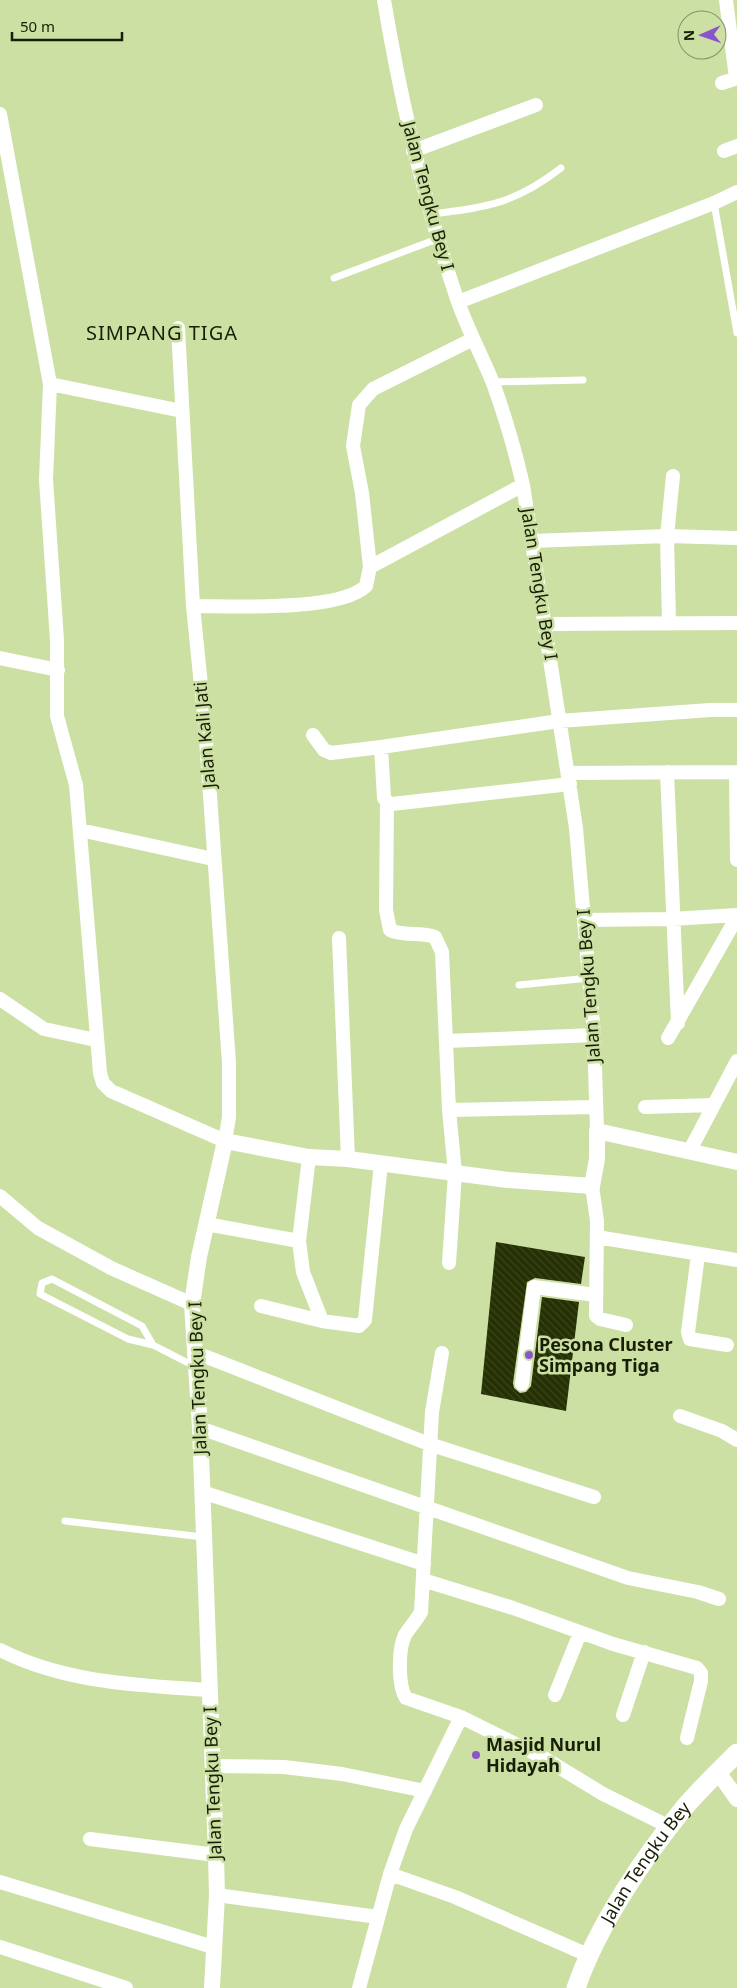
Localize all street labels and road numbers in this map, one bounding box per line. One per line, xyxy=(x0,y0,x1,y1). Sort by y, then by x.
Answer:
street label: Jalan Tengku Bey I xyxy=(397,117,460,273)
street label: Jalan Tengku Bey I xyxy=(516,504,564,662)
street label: Jalan Kali Jati xyxy=(187,681,221,791)
street label: Jalan Tengku Bey I xyxy=(571,909,605,1065)
street label: Jalan Tengku Bey I xyxy=(182,1301,212,1457)
street label: Jalan Tengku Bey I xyxy=(197,1706,227,1862)
street label: Jalan Tengku Bey xyxy=(594,1796,696,1929)

